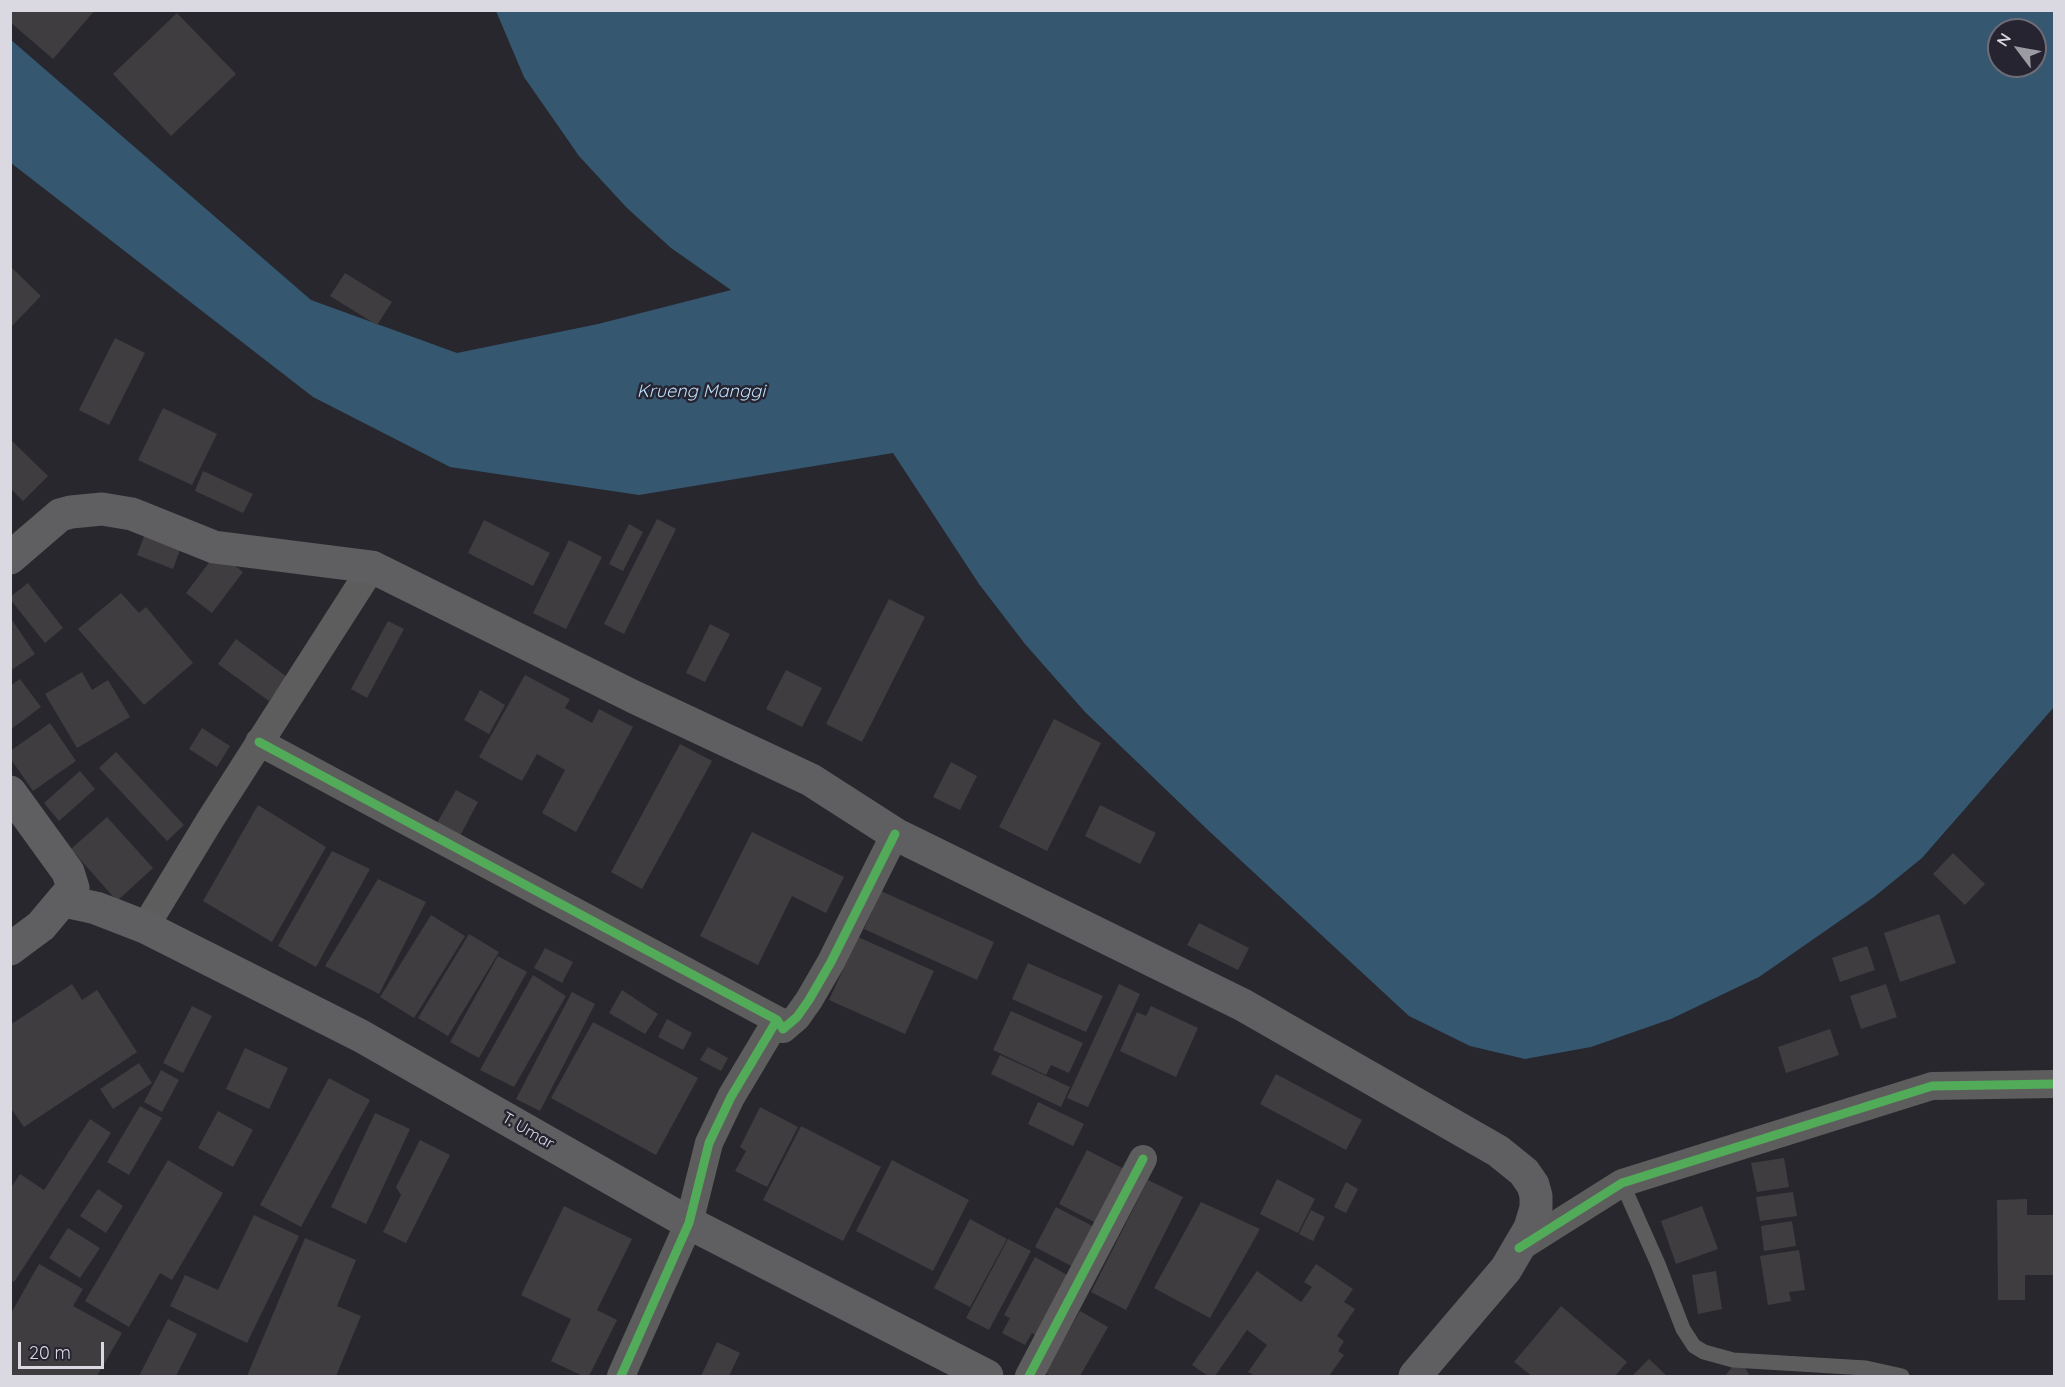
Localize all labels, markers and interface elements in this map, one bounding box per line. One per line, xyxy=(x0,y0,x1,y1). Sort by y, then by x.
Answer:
north arrow xyxy=(1987,18,2047,78)
text: N xyxy=(1992,29,2015,50)
water label: Krueng Manggi xyxy=(637,381,765,403)
street label: T. Umar xyxy=(498,1108,558,1154)
scale bar xyxy=(21,1330,106,1368)
text: 20 m xyxy=(29,1341,71,1364)

